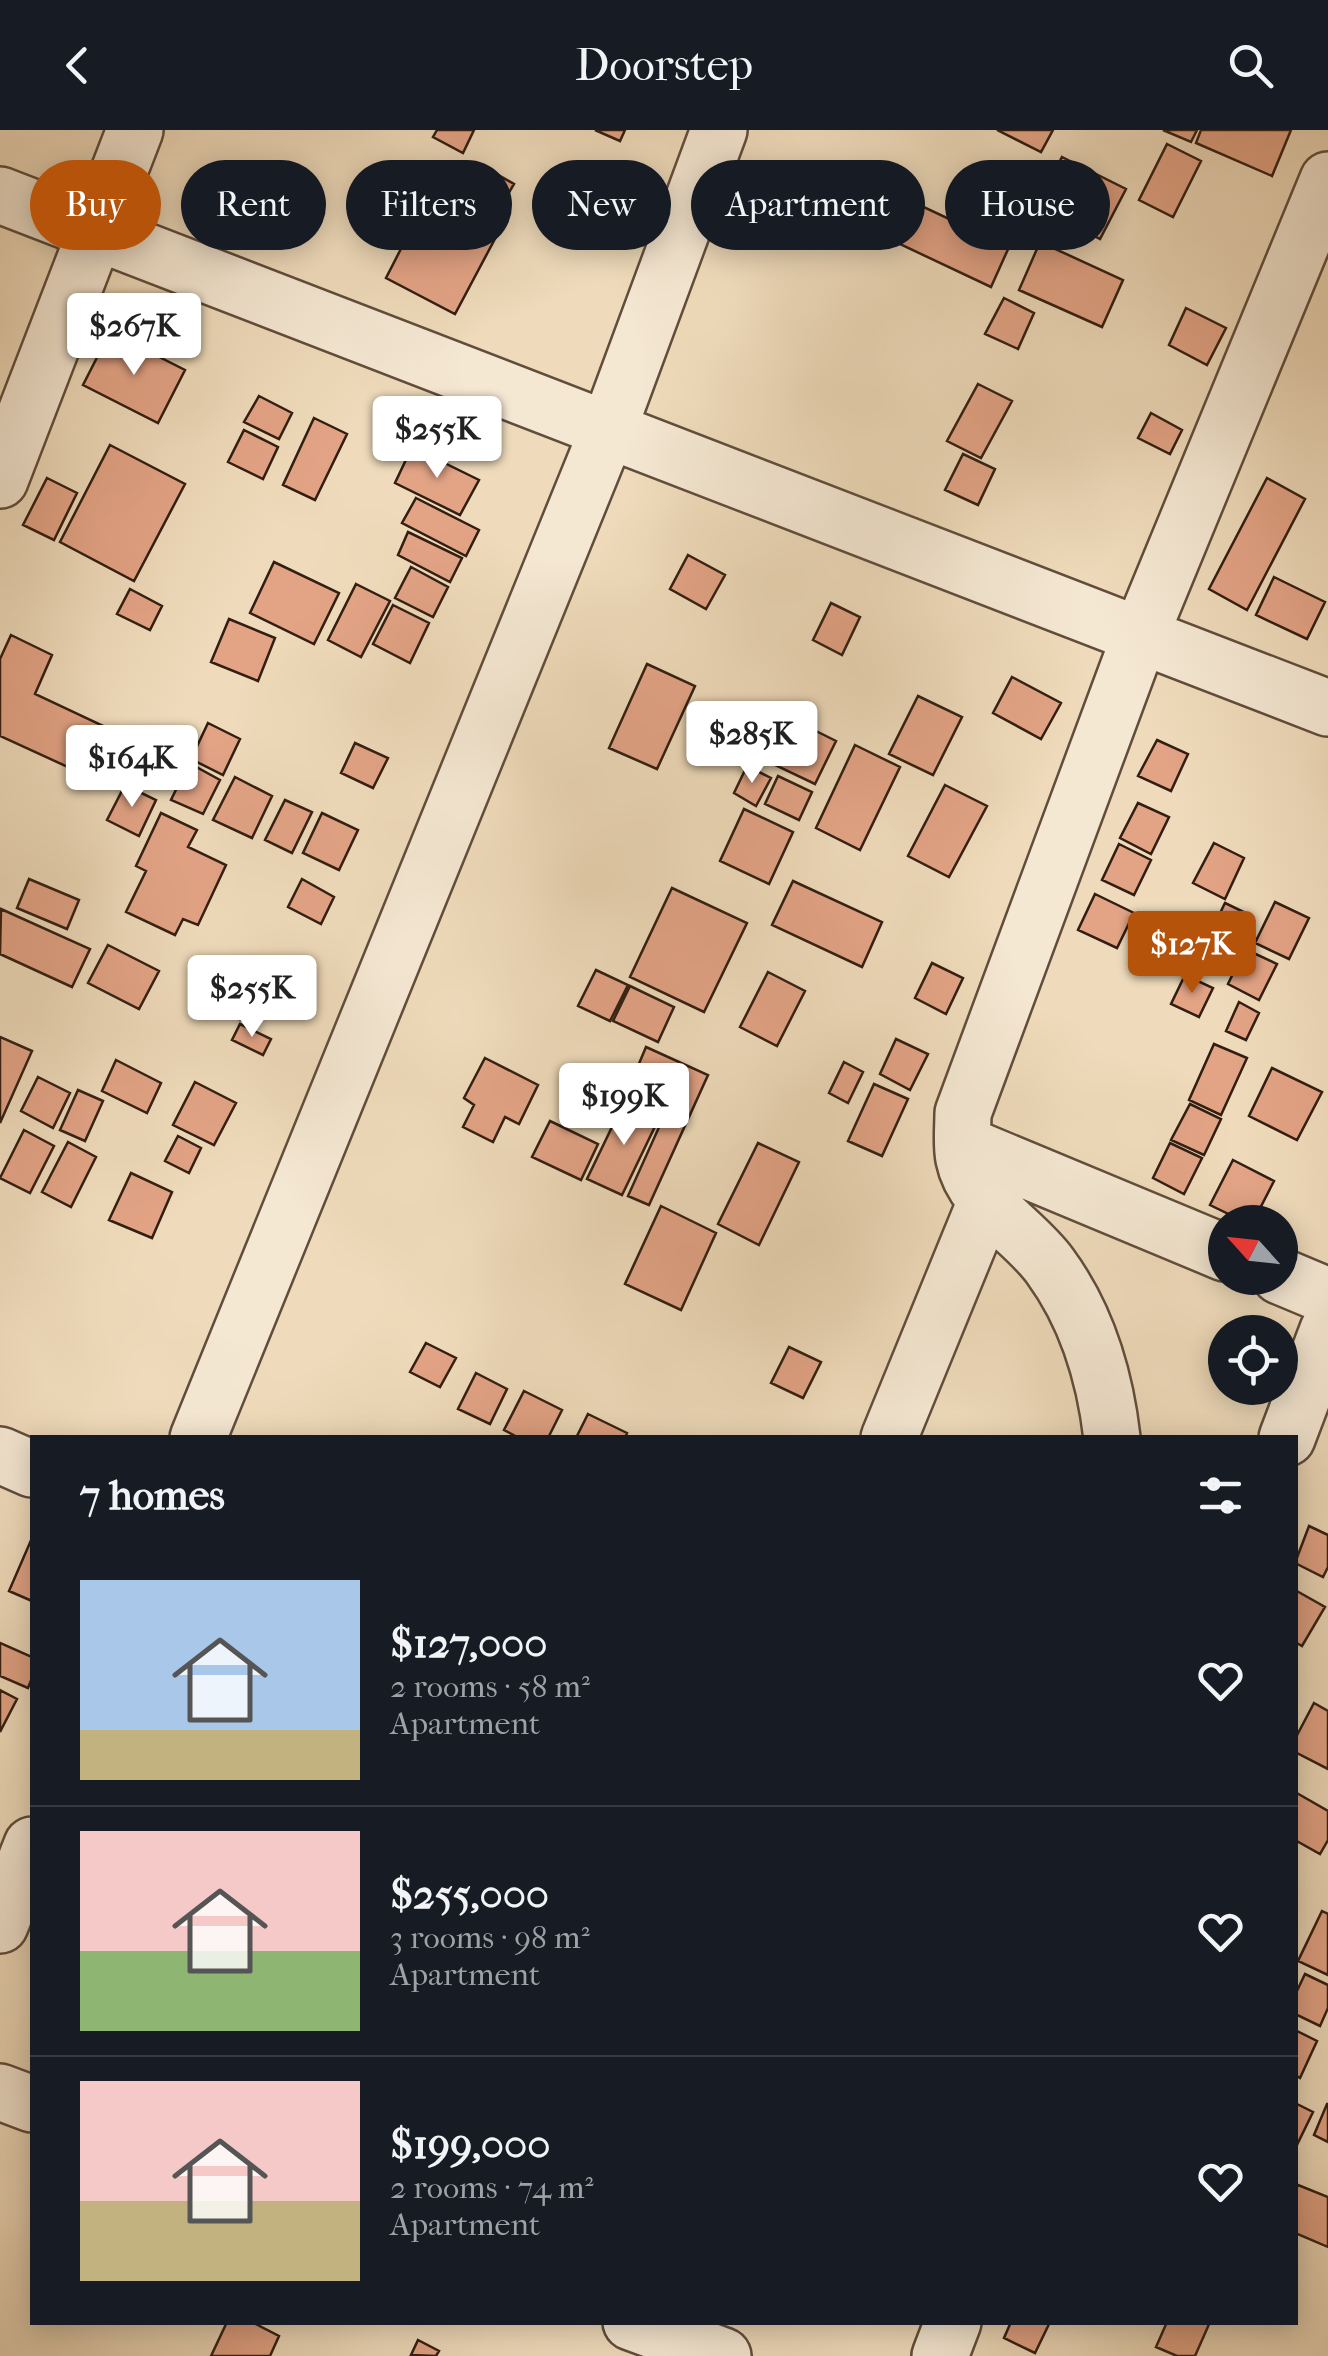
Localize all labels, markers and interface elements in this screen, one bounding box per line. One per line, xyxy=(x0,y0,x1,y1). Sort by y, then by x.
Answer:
icon: back xyxy=(50,38,105,93)
icon: search xyxy=(1223,38,1278,93)
text: Doorstep xyxy=(575,39,753,92)
chip: Buy xyxy=(30,160,161,250)
chip: Rent xyxy=(181,160,326,250)
chip: Filters xyxy=(346,160,512,250)
chip: New xyxy=(532,160,671,250)
chip: Apartment xyxy=(691,160,925,250)
chip: House xyxy=(945,160,1110,250)
pin: $267K xyxy=(64,293,204,378)
text: $267K xyxy=(89,307,179,344)
pin: $255K xyxy=(367,396,507,481)
text: $255K xyxy=(395,410,479,447)
pin: $285K xyxy=(682,701,822,786)
text: $285K xyxy=(708,715,796,752)
pin: $164K xyxy=(62,725,202,810)
text: $164K xyxy=(88,739,176,776)
pin: $127K xyxy=(1122,911,1262,996)
text: $127K xyxy=(1150,925,1234,962)
pin: $255K xyxy=(182,955,322,1040)
text: $255K xyxy=(210,969,294,1006)
pin: $199K xyxy=(554,1063,694,1148)
text: $199K xyxy=(581,1077,667,1114)
north arrow xyxy=(1208,1205,1298,1295)
map controls xyxy=(1208,1205,1298,1405)
button: locate xyxy=(1208,1315,1298,1405)
icon: filters xyxy=(1193,1468,1248,1523)
text: 7 homes xyxy=(80,1471,225,1520)
text: $127,000 xyxy=(390,1619,547,1668)
icon: home xyxy=(160,1620,280,1740)
icon: heart xyxy=(1193,1653,1248,1708)
text: 2 rooms · 58 m² xyxy=(390,1668,590,1705)
text: Apartment xyxy=(390,1705,540,1742)
text: $255,000 xyxy=(390,1870,549,1919)
icon: home xyxy=(160,1871,280,1991)
icon: heart xyxy=(1193,1904,1248,1959)
text: 3 rooms · 98 m² xyxy=(390,1919,590,1956)
text: Apartment xyxy=(390,1956,540,1993)
text: $199,000 xyxy=(390,2120,550,2169)
icon: home xyxy=(160,2121,280,2241)
icon: heart xyxy=(1193,2154,1248,2209)
text: 2 rooms · 74 m² xyxy=(390,2169,594,2206)
text: Apartment xyxy=(390,2206,540,2243)

